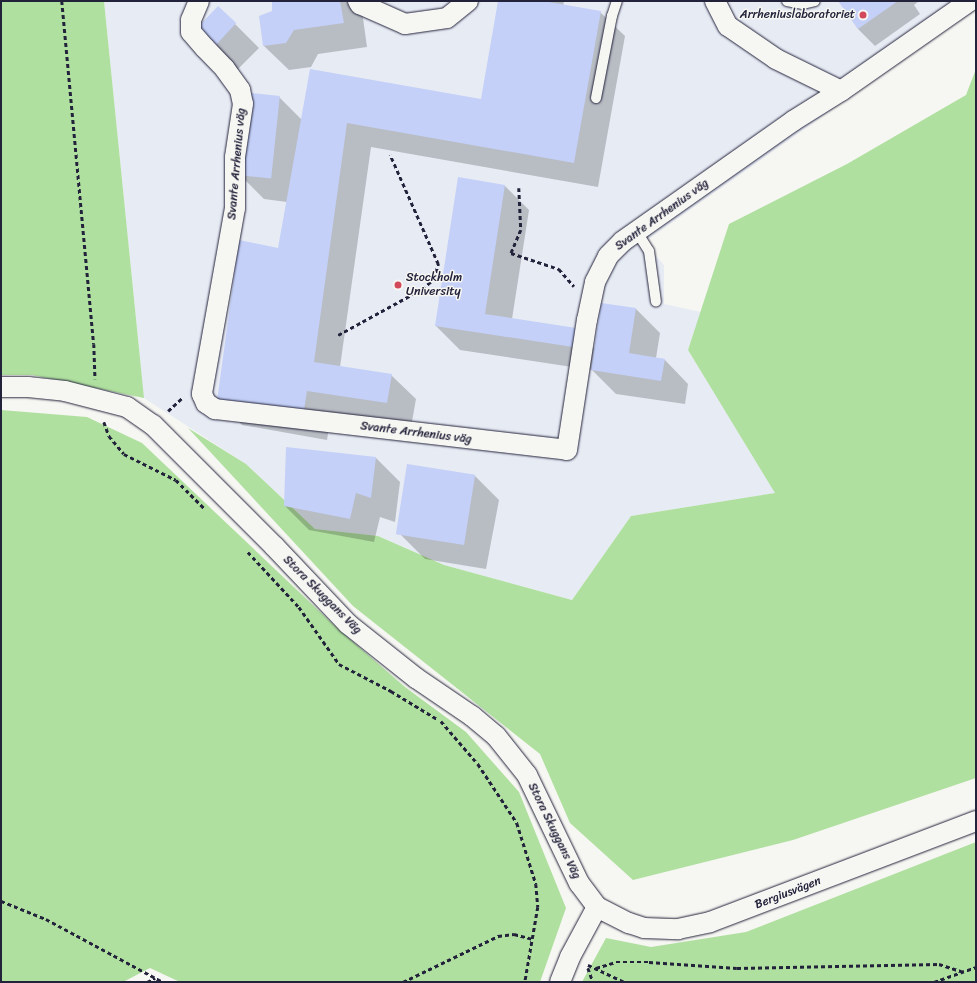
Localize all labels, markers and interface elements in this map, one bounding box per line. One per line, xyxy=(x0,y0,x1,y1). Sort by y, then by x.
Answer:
place label: Arrheniuslaboratoriet xyxy=(740,8,855,22)
marker: Arrheniuslaboratoriet xyxy=(858,10,868,20)
street label: Svante Arrhenius väg xyxy=(225,107,249,221)
street label: Svante Arrhenius väg xyxy=(612,176,712,254)
place label: Stockholm University xyxy=(406,271,462,299)
marker: Stockholm University xyxy=(393,280,403,290)
street label: Svante Arrhenius väg xyxy=(359,419,473,447)
street label: Stora Skuggans Väg xyxy=(280,553,364,637)
street label: Stora Skuggans Väg xyxy=(525,781,583,881)
street label: Bergiusvägen xyxy=(753,874,823,912)

